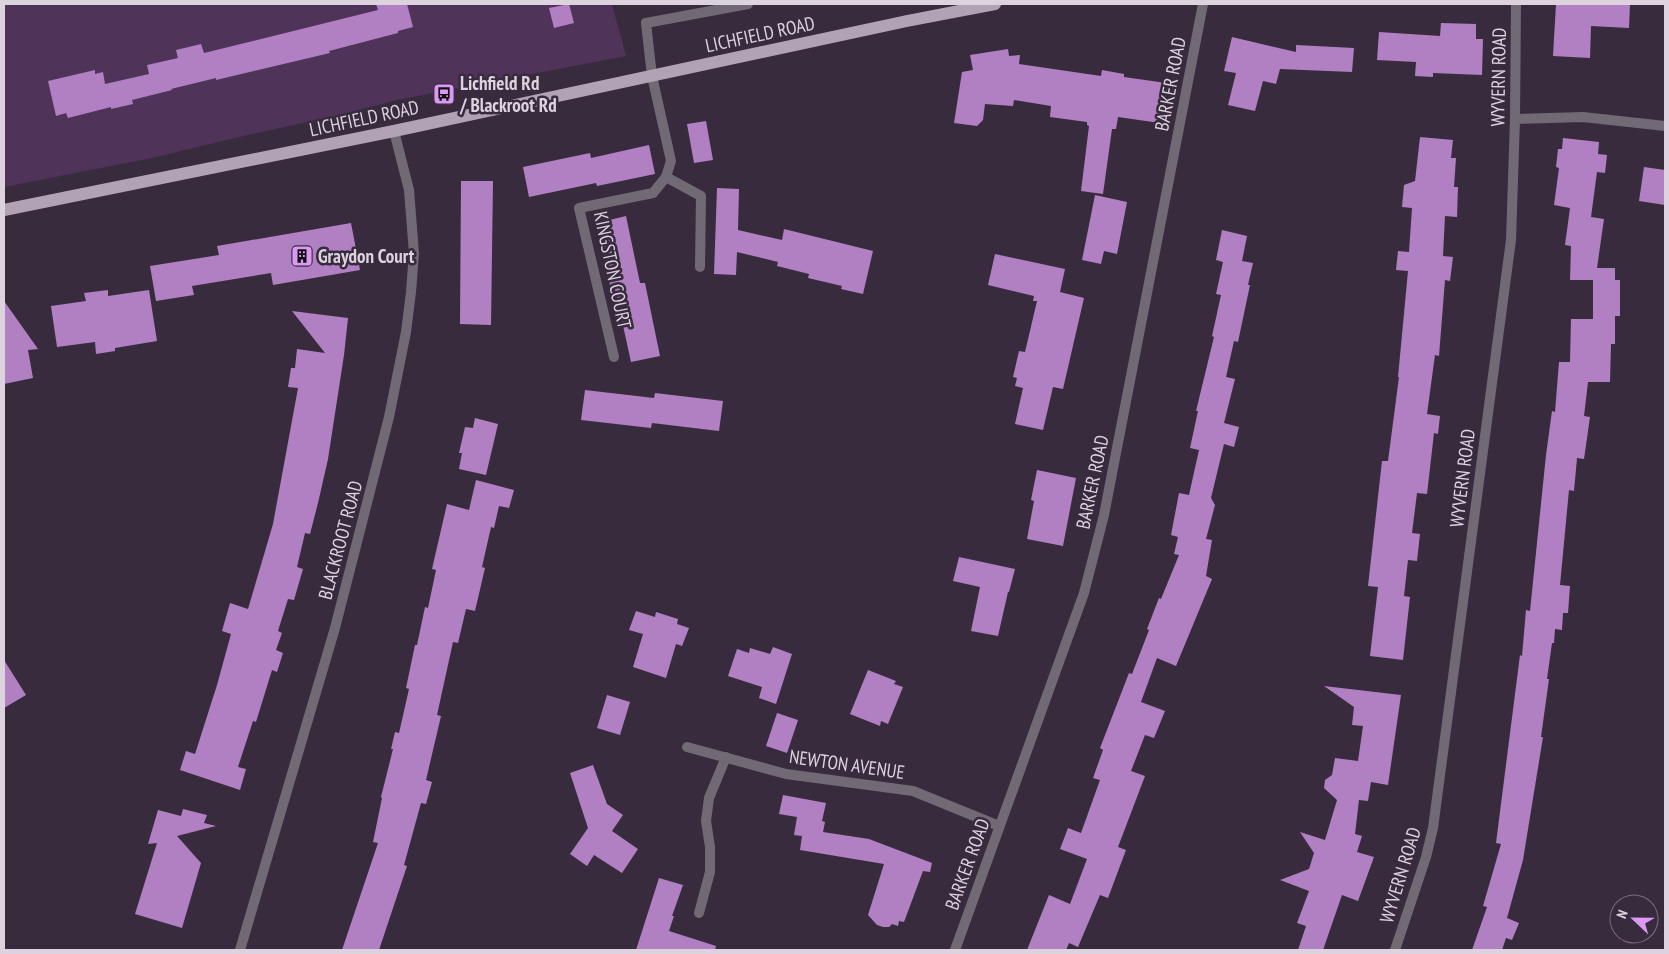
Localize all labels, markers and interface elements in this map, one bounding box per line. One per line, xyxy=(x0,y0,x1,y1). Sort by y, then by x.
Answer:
street label: LICHFIELD ROAD xyxy=(703,11,817,57)
street label: WYVERN ROAD xyxy=(1485,27,1511,127)
street label: BARKER ROAD xyxy=(1149,35,1191,133)
place label: Lichfield Rd / Blackroot Rd xyxy=(459,71,557,117)
bus stop icon: Lichfield Rd / Blackroot Rd xyxy=(432,82,456,106)
street label: LICHFIELD ROAD xyxy=(307,95,421,141)
street label: KINGSTON COURT xyxy=(589,209,637,331)
building icon: Graydon Court xyxy=(290,244,314,268)
place label: Graydon Court xyxy=(318,244,415,268)
street label: WYVERN ROAD xyxy=(1444,427,1480,529)
street label: BARKER ROAD xyxy=(1070,433,1114,531)
street label: BLACKROOT ROAD xyxy=(313,478,367,602)
street label: NEWTON AVENUE xyxy=(788,744,906,784)
street label: BARKER ROAD xyxy=(939,815,995,913)
street label: WYVERN ROAD xyxy=(1374,824,1426,926)
north arrow xyxy=(1609,894,1659,944)
text: N xyxy=(1612,907,1632,921)

